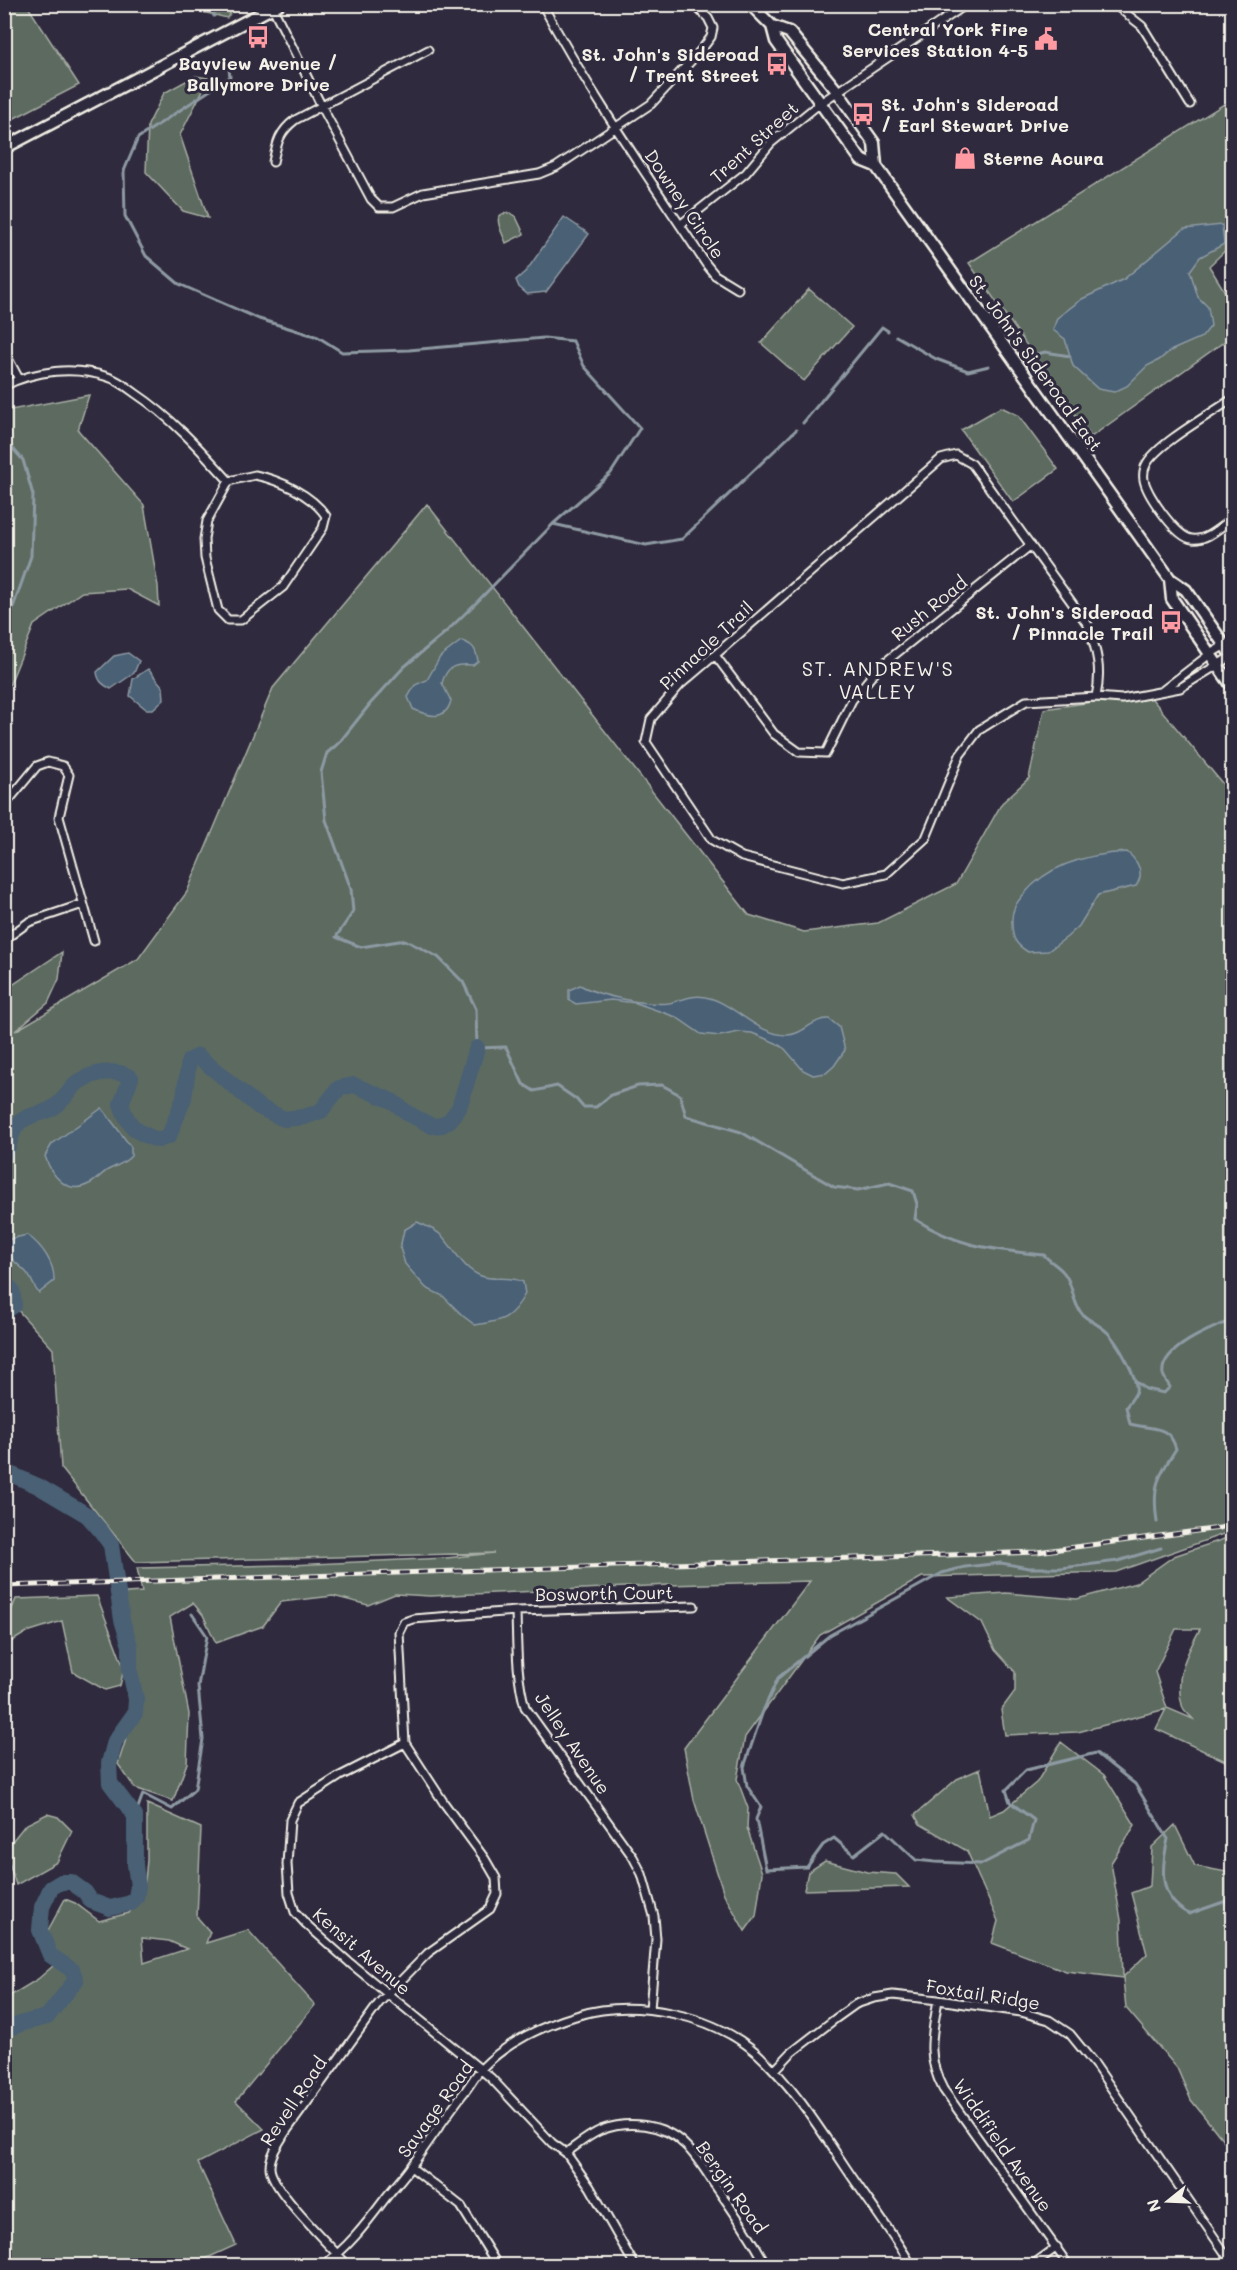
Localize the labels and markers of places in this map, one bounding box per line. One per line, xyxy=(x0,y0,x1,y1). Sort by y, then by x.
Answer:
place label: Central York Fire Services Station 4-5 xyxy=(842,17,1028,62)
bus stop icon: Bayview Avenue / Ballymore Drive xyxy=(245,24,271,50)
public building icon: Central York Fire Services Station 4-5 xyxy=(1033,26,1059,52)
place label: St. John's Sideroad / Trent Street xyxy=(582,42,759,87)
place label: Bayview Avenue / Ballymore Drive xyxy=(178,51,338,96)
bus stop icon: St. John's Sideroad / Trent Street xyxy=(764,51,790,77)
place label: St. John's Sideroad / Earl Stewart Drive xyxy=(881,92,1069,137)
bus stop icon: St. John's Sideroad / Earl Stewart Drive xyxy=(850,101,876,127)
shop icon: Sterne Acura xyxy=(952,145,978,171)
place label: Sterne Acura xyxy=(983,146,1104,170)
place label: St. John's Sideroad / Pinnacle Trail xyxy=(976,600,1153,645)
bus stop icon: St. John's Sideroad / Pinnacle Trail xyxy=(1158,609,1184,635)

